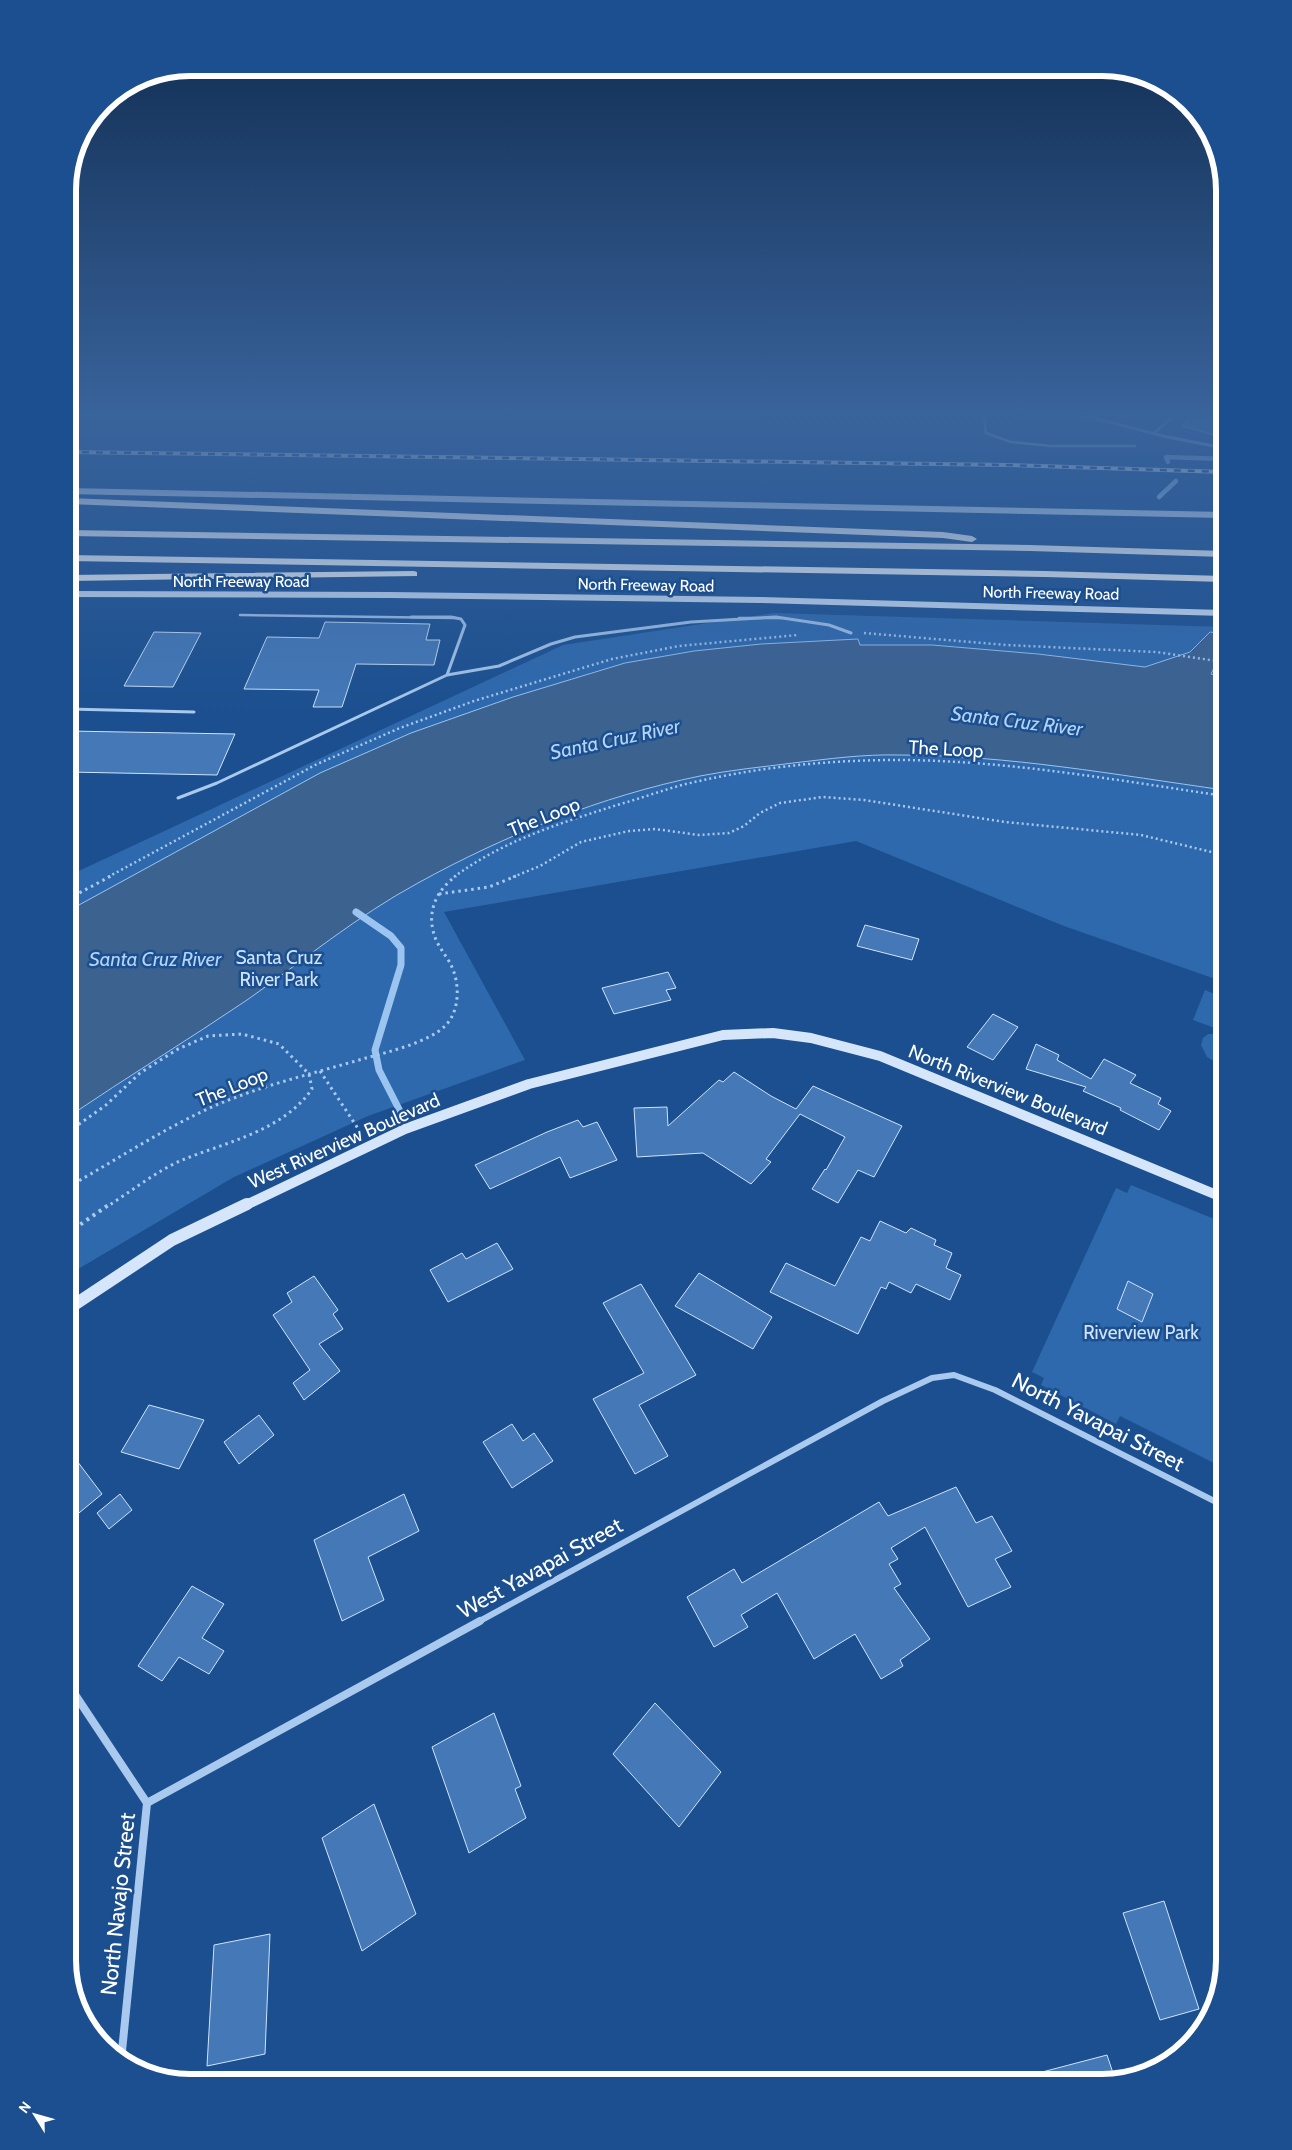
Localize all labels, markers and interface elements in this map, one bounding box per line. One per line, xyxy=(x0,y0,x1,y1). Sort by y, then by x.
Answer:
street label: North Freeway Road xyxy=(173,572,309,591)
street label: North Freeway Road xyxy=(577,574,715,596)
street label: North Freeway Road xyxy=(982,582,1120,604)
water label: Santa Cruz River xyxy=(950,701,1085,741)
water label: Santa Cruz River xyxy=(548,713,683,764)
street label: The Loop xyxy=(908,736,984,762)
street label: The Loop xyxy=(505,792,583,842)
park label: Santa Cruz River Park xyxy=(236,946,323,991)
water label: Santa Cruz River xyxy=(89,947,222,971)
street label: North Riverview Boulevard xyxy=(905,1040,1111,1140)
street label: The Loop xyxy=(193,1062,271,1112)
street label: West Riverview Boulevard xyxy=(245,1088,443,1194)
park label: Riverview Park xyxy=(1083,1321,1199,1344)
street label: North Yavapai Street xyxy=(1007,1367,1189,1477)
street label: West Yavapai Street xyxy=(453,1511,628,1624)
street label: North Navajo Street xyxy=(95,1811,141,1997)
north arrow xyxy=(10,2090,60,2140)
text: N xyxy=(14,2098,35,2117)

